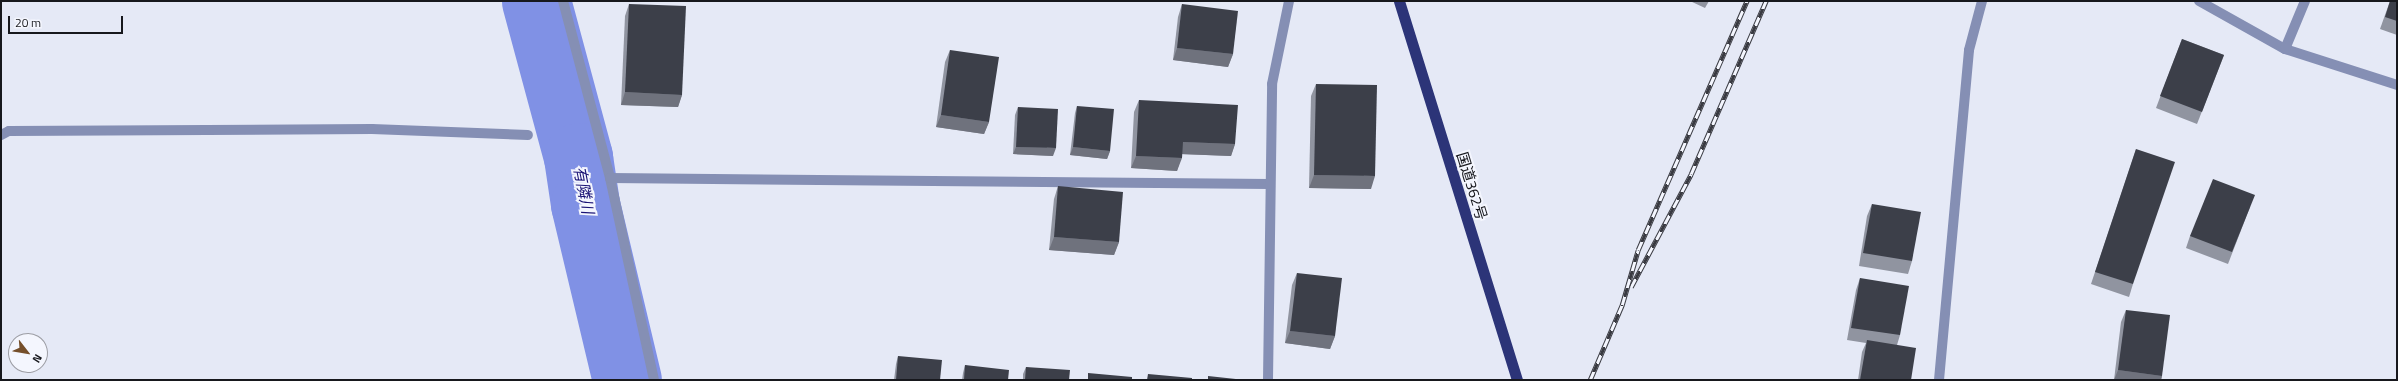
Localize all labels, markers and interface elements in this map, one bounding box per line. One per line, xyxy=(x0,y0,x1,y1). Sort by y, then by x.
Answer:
scale bar xyxy=(10,8,125,34)
text: 20 m xyxy=(15,13,41,32)
street label: 国道362号 xyxy=(1453,150,1491,222)
water label: 有隣川 xyxy=(570,165,598,215)
north arrow xyxy=(8,333,48,373)
text: N xyxy=(29,351,46,366)

